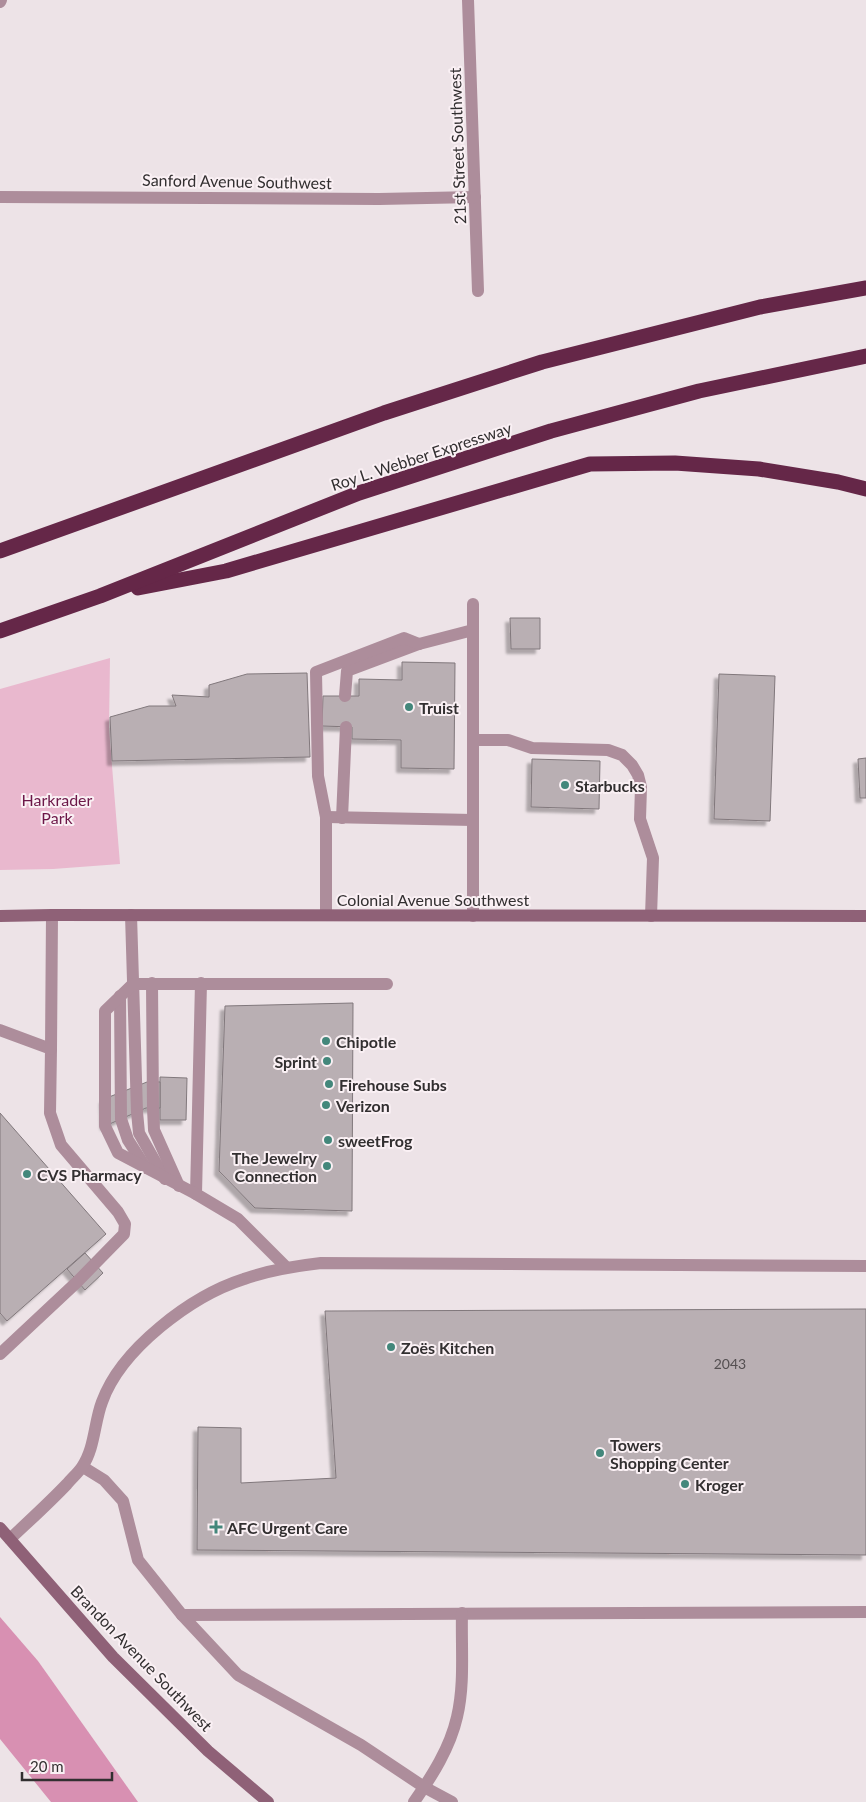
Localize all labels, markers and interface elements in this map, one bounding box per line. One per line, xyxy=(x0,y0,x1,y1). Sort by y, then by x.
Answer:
street label: 21st Street Southwest xyxy=(445,67,469,224)
street label: Sanford Avenue Southwest xyxy=(142,170,332,192)
street label: Roy L. Webber Expressway xyxy=(328,418,514,494)
place label: Truist xyxy=(419,698,459,717)
marker: Truist xyxy=(403,701,415,713)
place label: Starbucks xyxy=(575,776,645,795)
marker: Starbucks xyxy=(559,779,571,791)
park label: Harkrader Park xyxy=(22,790,93,827)
street label: Colonial Avenue Southwest xyxy=(337,890,529,909)
place label: Chipotle xyxy=(336,1032,397,1051)
marker: Chipotle xyxy=(320,1035,332,1047)
place label: Sprint xyxy=(274,1052,317,1071)
marker: Sprint xyxy=(321,1055,333,1067)
place label: Firehouse Subs xyxy=(339,1075,447,1094)
marker: Firehouse Subs xyxy=(323,1078,335,1090)
place label: Verizon xyxy=(335,1096,390,1115)
marker: Verizon xyxy=(320,1099,332,1111)
place label: sweetFrog xyxy=(338,1131,413,1150)
marker: sweetFrog xyxy=(322,1134,334,1146)
place label: The Jewelry Connection xyxy=(232,1148,318,1185)
marker: The Jewelry Connection xyxy=(321,1160,333,1172)
place label: CVS Pharmacy xyxy=(37,1165,142,1184)
marker: CVS Pharmacy xyxy=(21,1168,33,1180)
place label: Zoës Kitchen xyxy=(401,1338,494,1357)
marker: Zoës Kitchen xyxy=(385,1341,397,1353)
house number: 2043 xyxy=(714,1355,746,1372)
place label: Towers Shopping Center xyxy=(610,1435,729,1472)
marker: Towers Shopping Center xyxy=(594,1447,606,1459)
place label: Kroger xyxy=(695,1475,744,1494)
marker: Kroger xyxy=(679,1478,691,1490)
place label: AFC Urgent Care xyxy=(226,1518,348,1537)
marker: AFC Urgent Care xyxy=(209,1520,223,1534)
street label: Brandon Avenue Southwest xyxy=(67,1581,217,1735)
scale bar xyxy=(22,1750,112,1782)
text: 20 m xyxy=(30,1757,64,1775)

